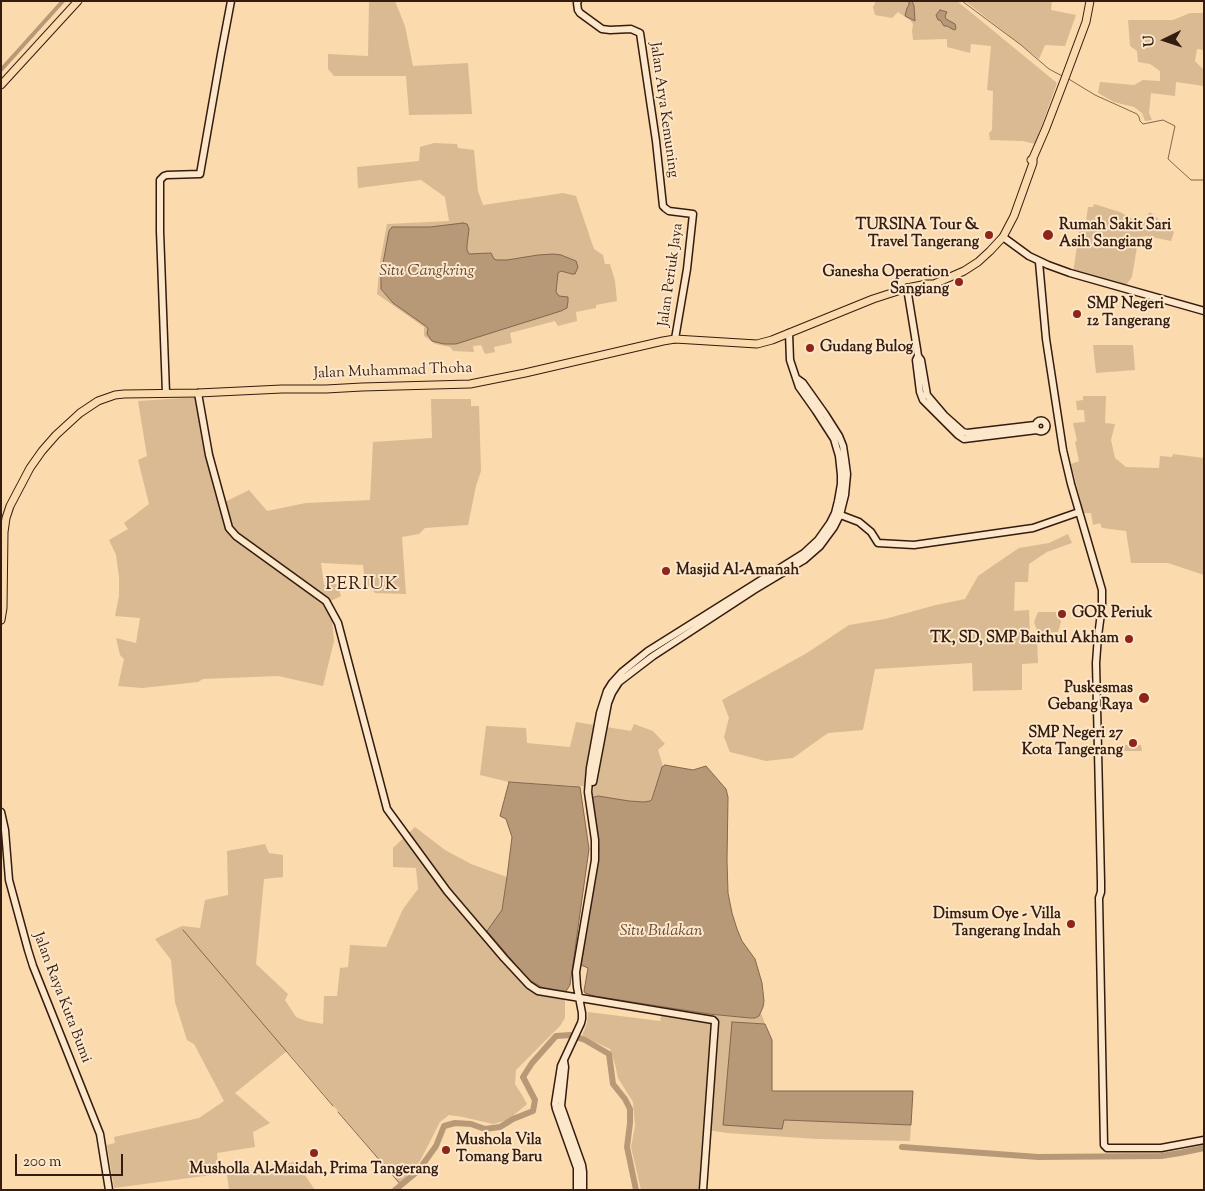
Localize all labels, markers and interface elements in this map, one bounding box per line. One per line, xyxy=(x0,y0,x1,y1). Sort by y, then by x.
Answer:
north arrow xyxy=(1140,15,1190,65)
text: U xyxy=(1140,35,1160,47)
street label: Jalan Arya Kemuning xyxy=(645,41,681,179)
place label: TURSINA Tour & Travel Tangerang xyxy=(856,217,979,252)
place label: Rumah Sakit Sari Asih Sangiang xyxy=(1059,217,1171,252)
street label: Jalan Periuk Jaya xyxy=(656,222,688,328)
marker: Rumah Sakit Sari Asih Sangiang xyxy=(1041,228,1055,242)
marker: TURSINA Tour & Travel Tangerang xyxy=(983,229,995,241)
water label: Situ Cangkring xyxy=(379,262,475,282)
place label: Ganesha Operation Sangiang xyxy=(822,264,949,299)
marker: Ganesha Operation Sangiang xyxy=(953,276,965,288)
place label: SMP Negeri 12 Tangerang xyxy=(1087,296,1170,331)
marker: SMP Negeri 12 Tangerang xyxy=(1071,308,1083,320)
place label: Gudang Bulog xyxy=(820,339,913,357)
marker: Gudang Bulog xyxy=(804,342,816,354)
street label: Jalan Muhammad Thoha xyxy=(313,360,473,384)
place label: Masjid Al-Amanah xyxy=(676,562,799,580)
marker: Masjid Al-Amanah xyxy=(660,565,672,577)
district label: PERIUK xyxy=(324,575,400,597)
place label: GOR Periuk xyxy=(1072,605,1152,623)
marker: GOR Periuk xyxy=(1056,608,1068,620)
place label: TK, SD, SMP Baithul Akham xyxy=(930,630,1119,648)
marker: TK, SD, SMP Baithul Akham xyxy=(1123,633,1135,645)
place label: Puskesmas Gebang Raya xyxy=(1048,680,1133,715)
marker: Puskesmas Gebang Raya xyxy=(1137,691,1151,705)
place label: SMP Negeri 27 Kota Tangerang xyxy=(1022,725,1123,760)
marker: SMP Negeri 27 Kota Tangerang xyxy=(1127,737,1139,749)
place label: Dimsum Oye - Villa Tangerang Indah xyxy=(933,906,1061,941)
marker: Dimsum Oye - Villa Tangerang Indah xyxy=(1065,918,1077,930)
water label: Situ Bulakan xyxy=(620,922,702,942)
street label: Jalan Raya Kuta Bumi xyxy=(28,930,94,1066)
place label: Mushola Vila Tomang Baru xyxy=(456,1132,542,1167)
scale bar xyxy=(18,1144,125,1176)
marker: Mushola Vila Tomang Baru xyxy=(440,1144,452,1156)
marker: Musholla Al-Maidah, Prima Tangerang xyxy=(308,1147,320,1159)
text: 200 m xyxy=(23,1152,62,1173)
place label: Musholla Al-Maidah, Prima Tangerang xyxy=(190,1161,438,1179)

